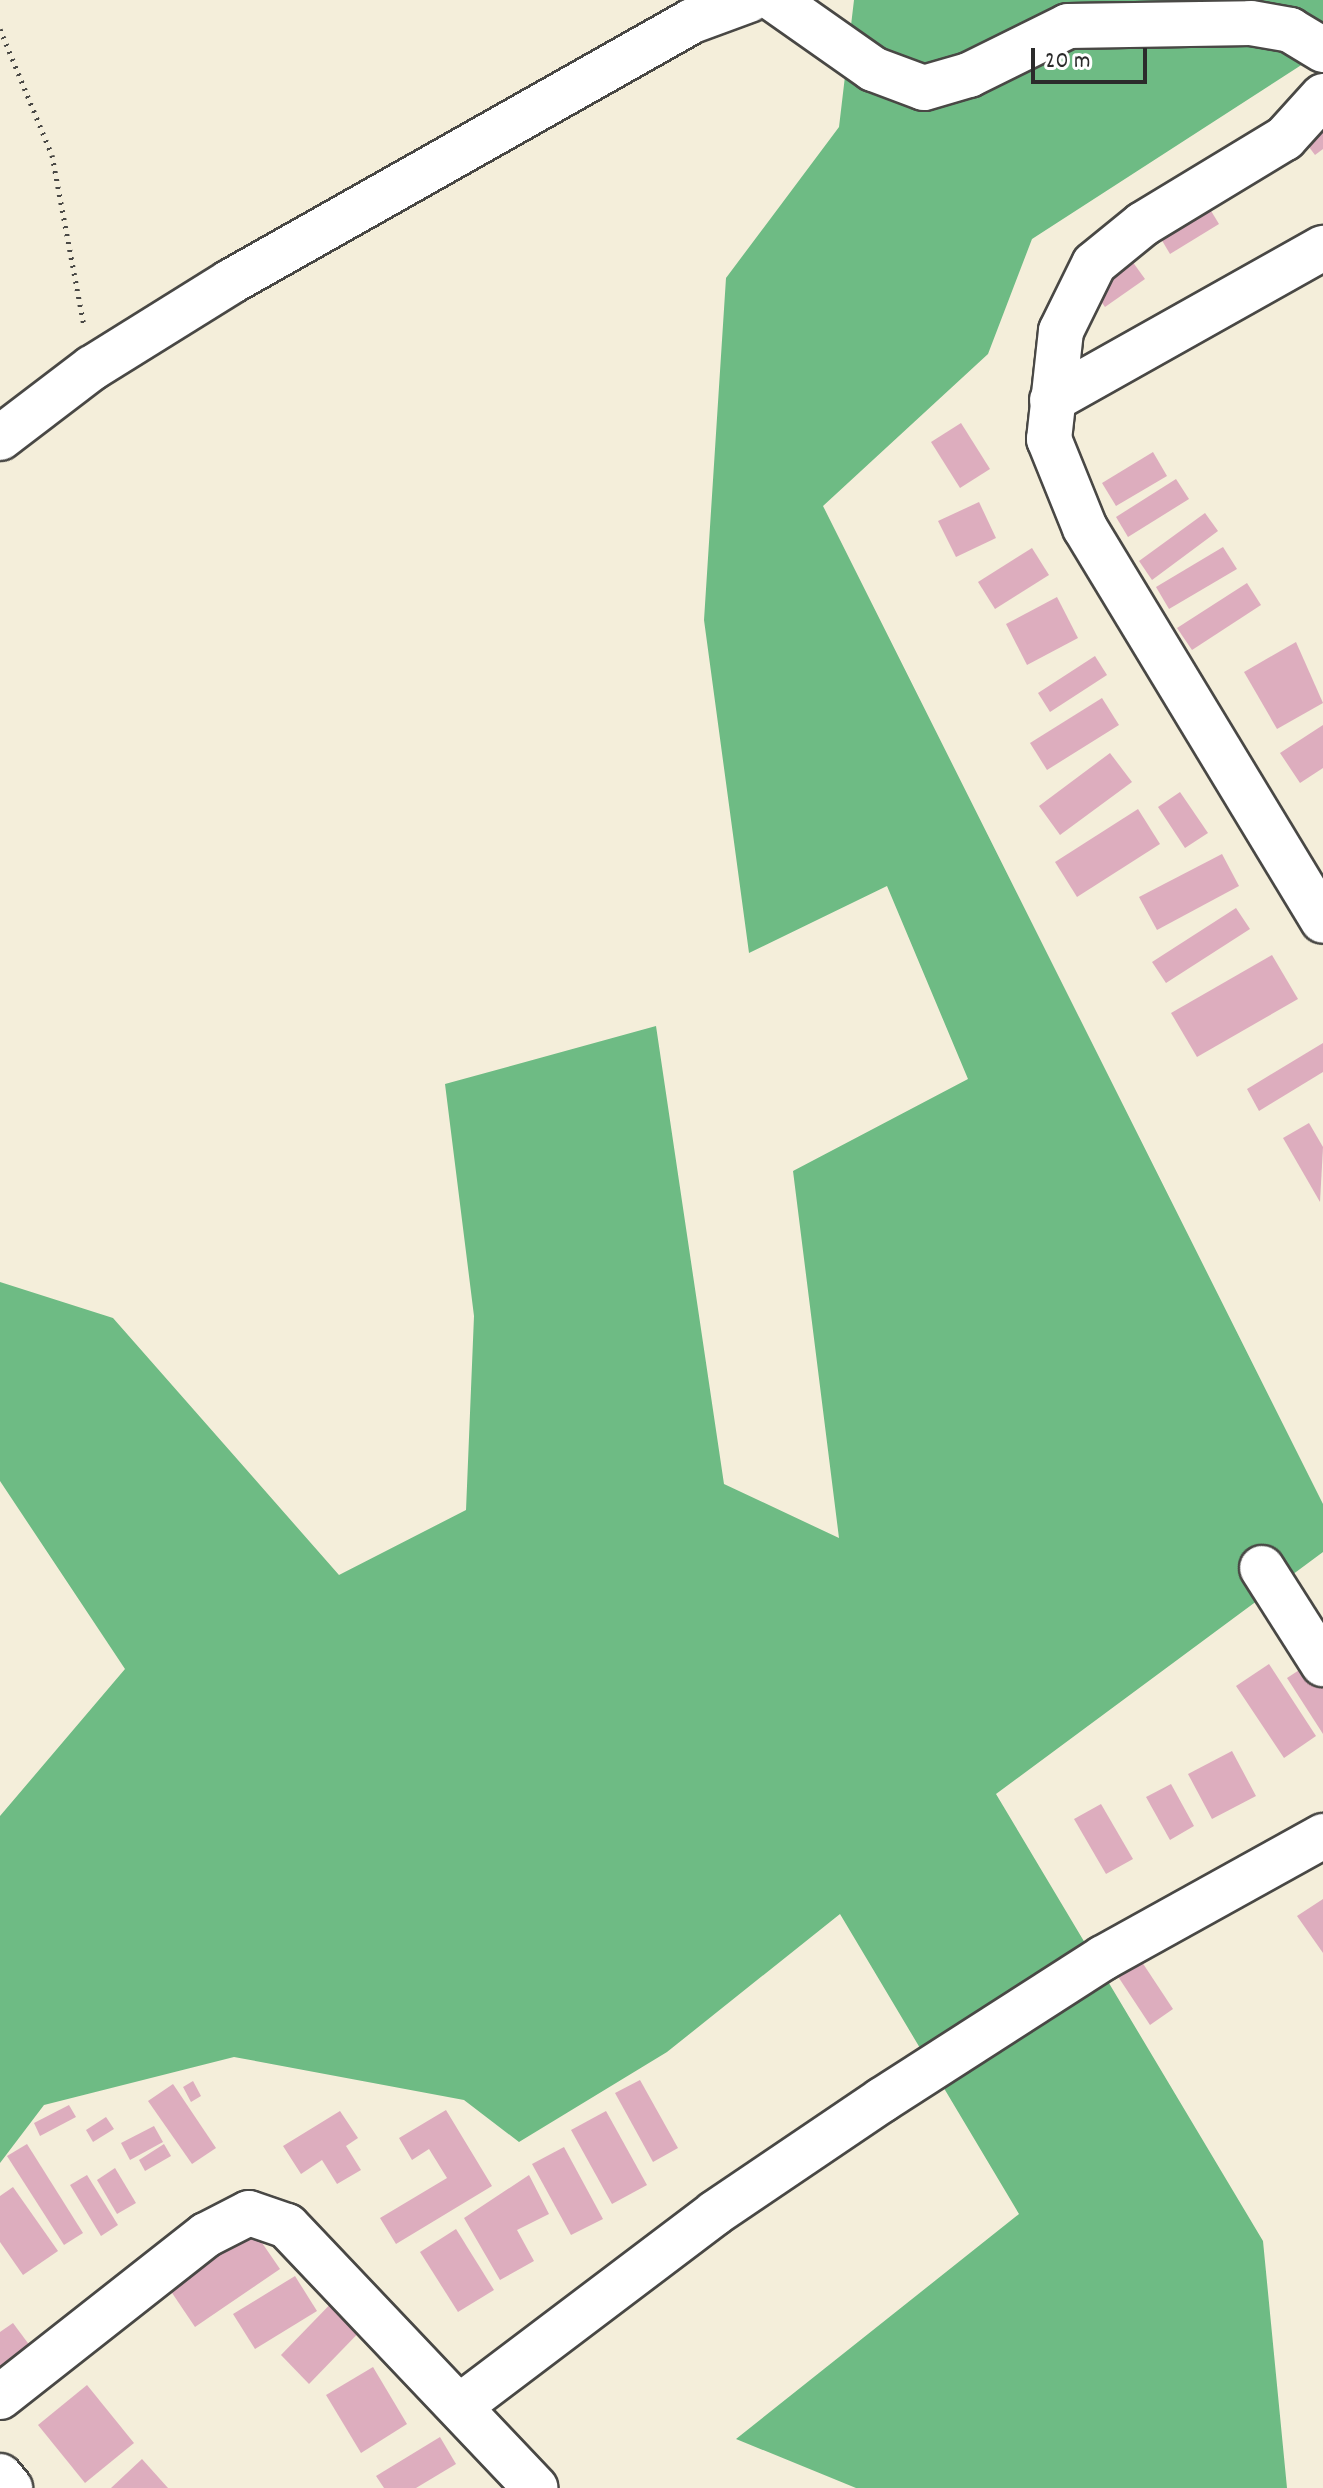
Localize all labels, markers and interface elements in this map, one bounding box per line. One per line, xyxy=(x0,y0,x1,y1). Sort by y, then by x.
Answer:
scale bar xyxy=(1035,32,1151,82)
text: 20 m xyxy=(1045,45,1091,79)

